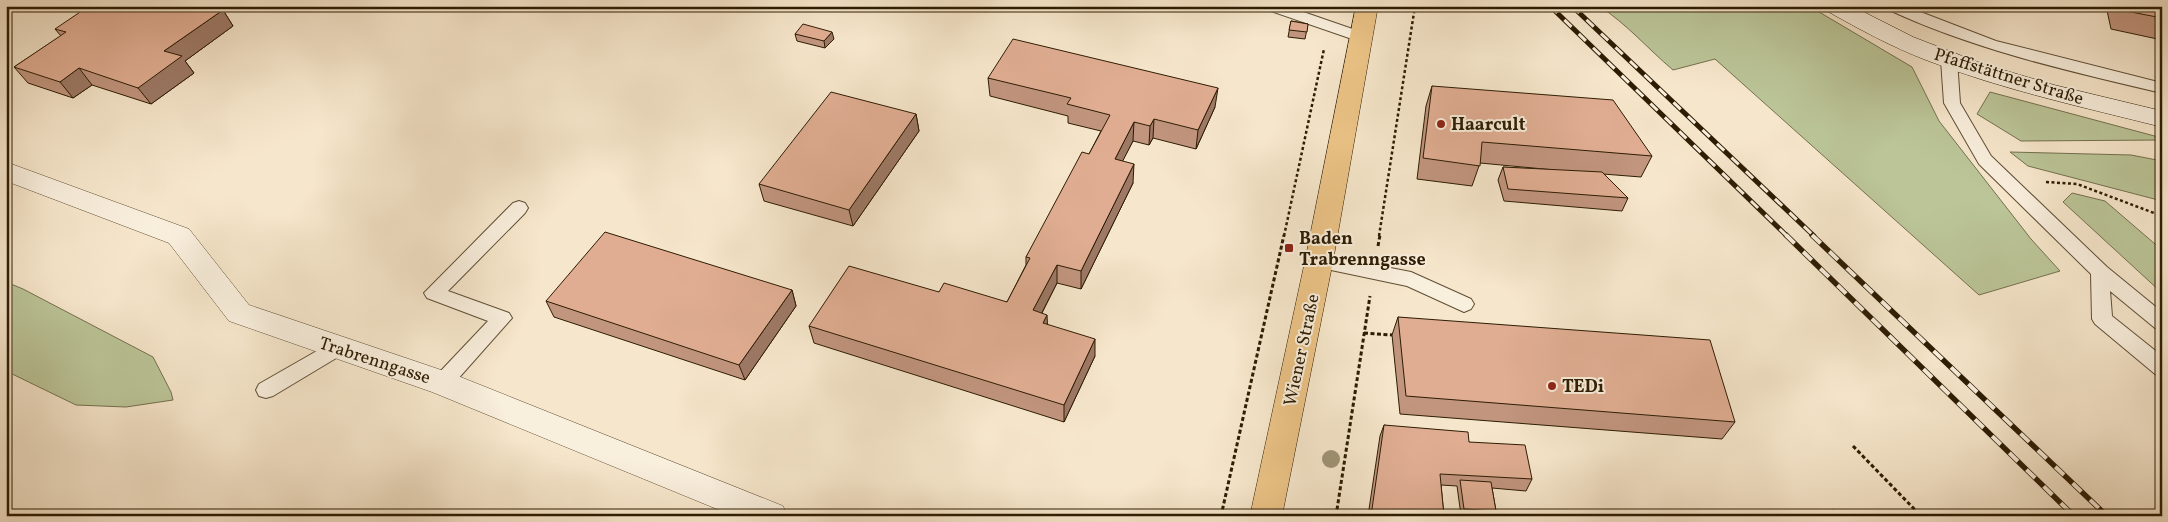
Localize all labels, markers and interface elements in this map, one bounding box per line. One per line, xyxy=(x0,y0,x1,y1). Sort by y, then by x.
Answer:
street label: Pfaffstättner Straße xyxy=(1931,43,2086,112)
place label: Haarcult xyxy=(1451,113,1526,138)
marker: Haarcult xyxy=(1435,118,1447,130)
place label: Baden Trabrenngasse xyxy=(1299,227,1426,273)
marker: Baden Trabrenngasse xyxy=(1283,242,1295,254)
street label: Wiener Straße xyxy=(1278,292,1327,409)
street label: Trabrenngasse xyxy=(316,332,433,391)
place label: TEDi xyxy=(1562,375,1604,400)
marker: TEDi xyxy=(1546,380,1558,392)

